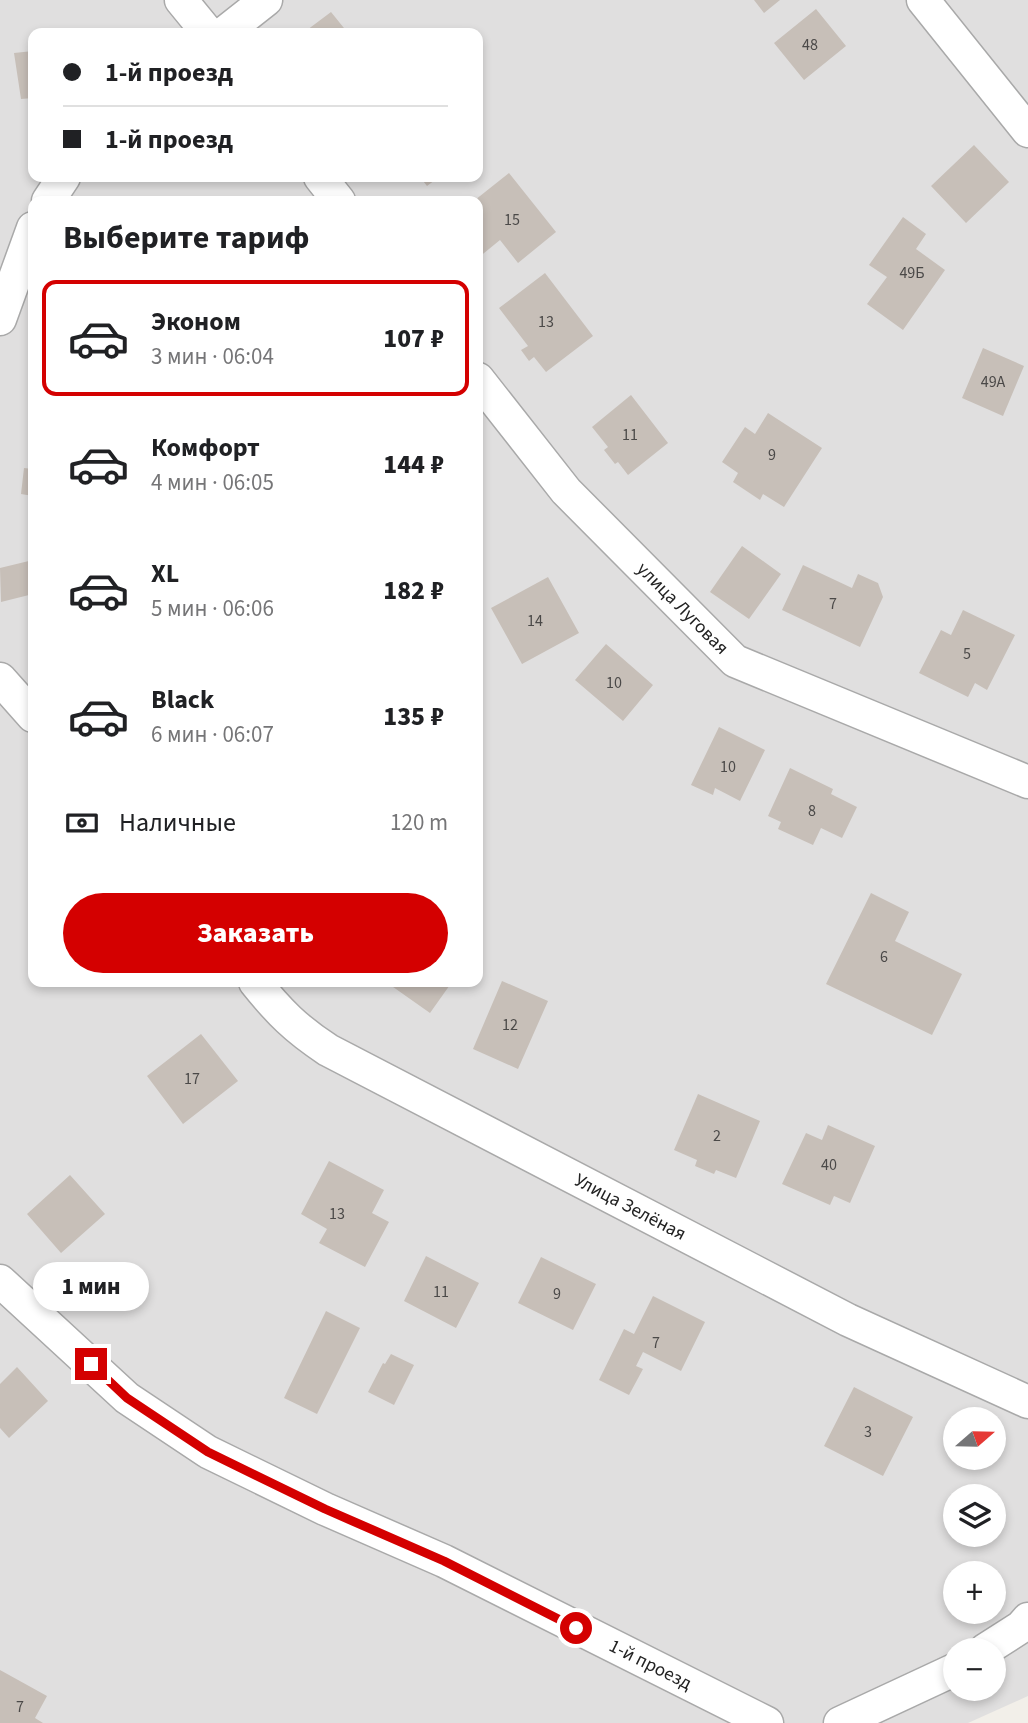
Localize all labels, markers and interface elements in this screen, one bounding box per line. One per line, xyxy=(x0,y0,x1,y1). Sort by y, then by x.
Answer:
house number: 48 xyxy=(802,34,818,56)
text: 1-й проезд xyxy=(105,54,233,91)
text: 1-й проезд xyxy=(105,121,233,158)
house number: 15 xyxy=(504,209,520,231)
text: Выберите тариф xyxy=(63,215,310,261)
house number: 49Б xyxy=(899,262,925,284)
text: Эконом xyxy=(151,303,241,340)
icon: car xyxy=(67,307,130,370)
house number: 13 xyxy=(538,311,554,333)
text: 107 ₽ xyxy=(383,320,444,357)
text: 3 мин · 06:04 xyxy=(151,340,274,373)
house number: 49А xyxy=(981,371,1006,393)
house number: 11 xyxy=(622,424,638,446)
text: Комфорт xyxy=(151,429,260,466)
icon: car xyxy=(67,433,130,496)
house number: 9 xyxy=(768,444,776,466)
text: 144 ₽ xyxy=(383,446,444,483)
text: 4 мин · 06:05 xyxy=(151,466,274,499)
text: XL xyxy=(151,555,179,592)
street label: улица Луговая xyxy=(631,556,735,661)
icon: car xyxy=(67,559,130,622)
text: 182 ₽ xyxy=(383,572,444,609)
text: 5 мин · 06:06 xyxy=(151,592,274,625)
house number: 7 xyxy=(829,593,837,615)
house number: 14 xyxy=(527,610,543,632)
house number: 5 xyxy=(963,643,971,665)
house number: 10 xyxy=(606,672,622,694)
text: Black xyxy=(151,681,214,718)
icon: car xyxy=(67,685,130,748)
text: 135 ₽ xyxy=(383,698,444,735)
text: 6 мин · 06:07 xyxy=(151,718,274,751)
house number: 10 xyxy=(720,756,736,778)
house number: 8 xyxy=(808,800,816,822)
icon: cash xyxy=(63,804,101,842)
text: Наличные xyxy=(119,804,236,841)
text: 120 m xyxy=(390,806,448,839)
button: Заказать xyxy=(63,893,448,973)
house number: 6 xyxy=(880,946,888,968)
house number: 12 xyxy=(502,1014,518,1036)
house number: 17 xyxy=(184,1068,200,1090)
house number: 2 xyxy=(713,1125,721,1147)
house number: 40 xyxy=(821,1154,837,1176)
street label: Улица Зелёная xyxy=(570,1167,691,1247)
house number: 13 xyxy=(329,1203,345,1225)
callout: 1 мин xyxy=(33,1262,149,1312)
text: 1 мин xyxy=(61,1270,121,1303)
house number: 11 xyxy=(433,1281,449,1303)
house number: 9 xyxy=(553,1283,561,1305)
house number: 7 xyxy=(652,1332,660,1354)
route end xyxy=(75,1348,107,1380)
north arrow xyxy=(943,1407,1006,1470)
map controls xyxy=(943,1407,1006,1701)
house number: 3 xyxy=(864,1421,872,1443)
button: layers xyxy=(943,1484,1006,1547)
button: + xyxy=(943,1561,1006,1624)
route start xyxy=(560,1612,592,1644)
street label: 1-й проезд xyxy=(604,1632,697,1697)
button: − xyxy=(943,1638,1006,1701)
house number: 7 xyxy=(16,1696,24,1718)

